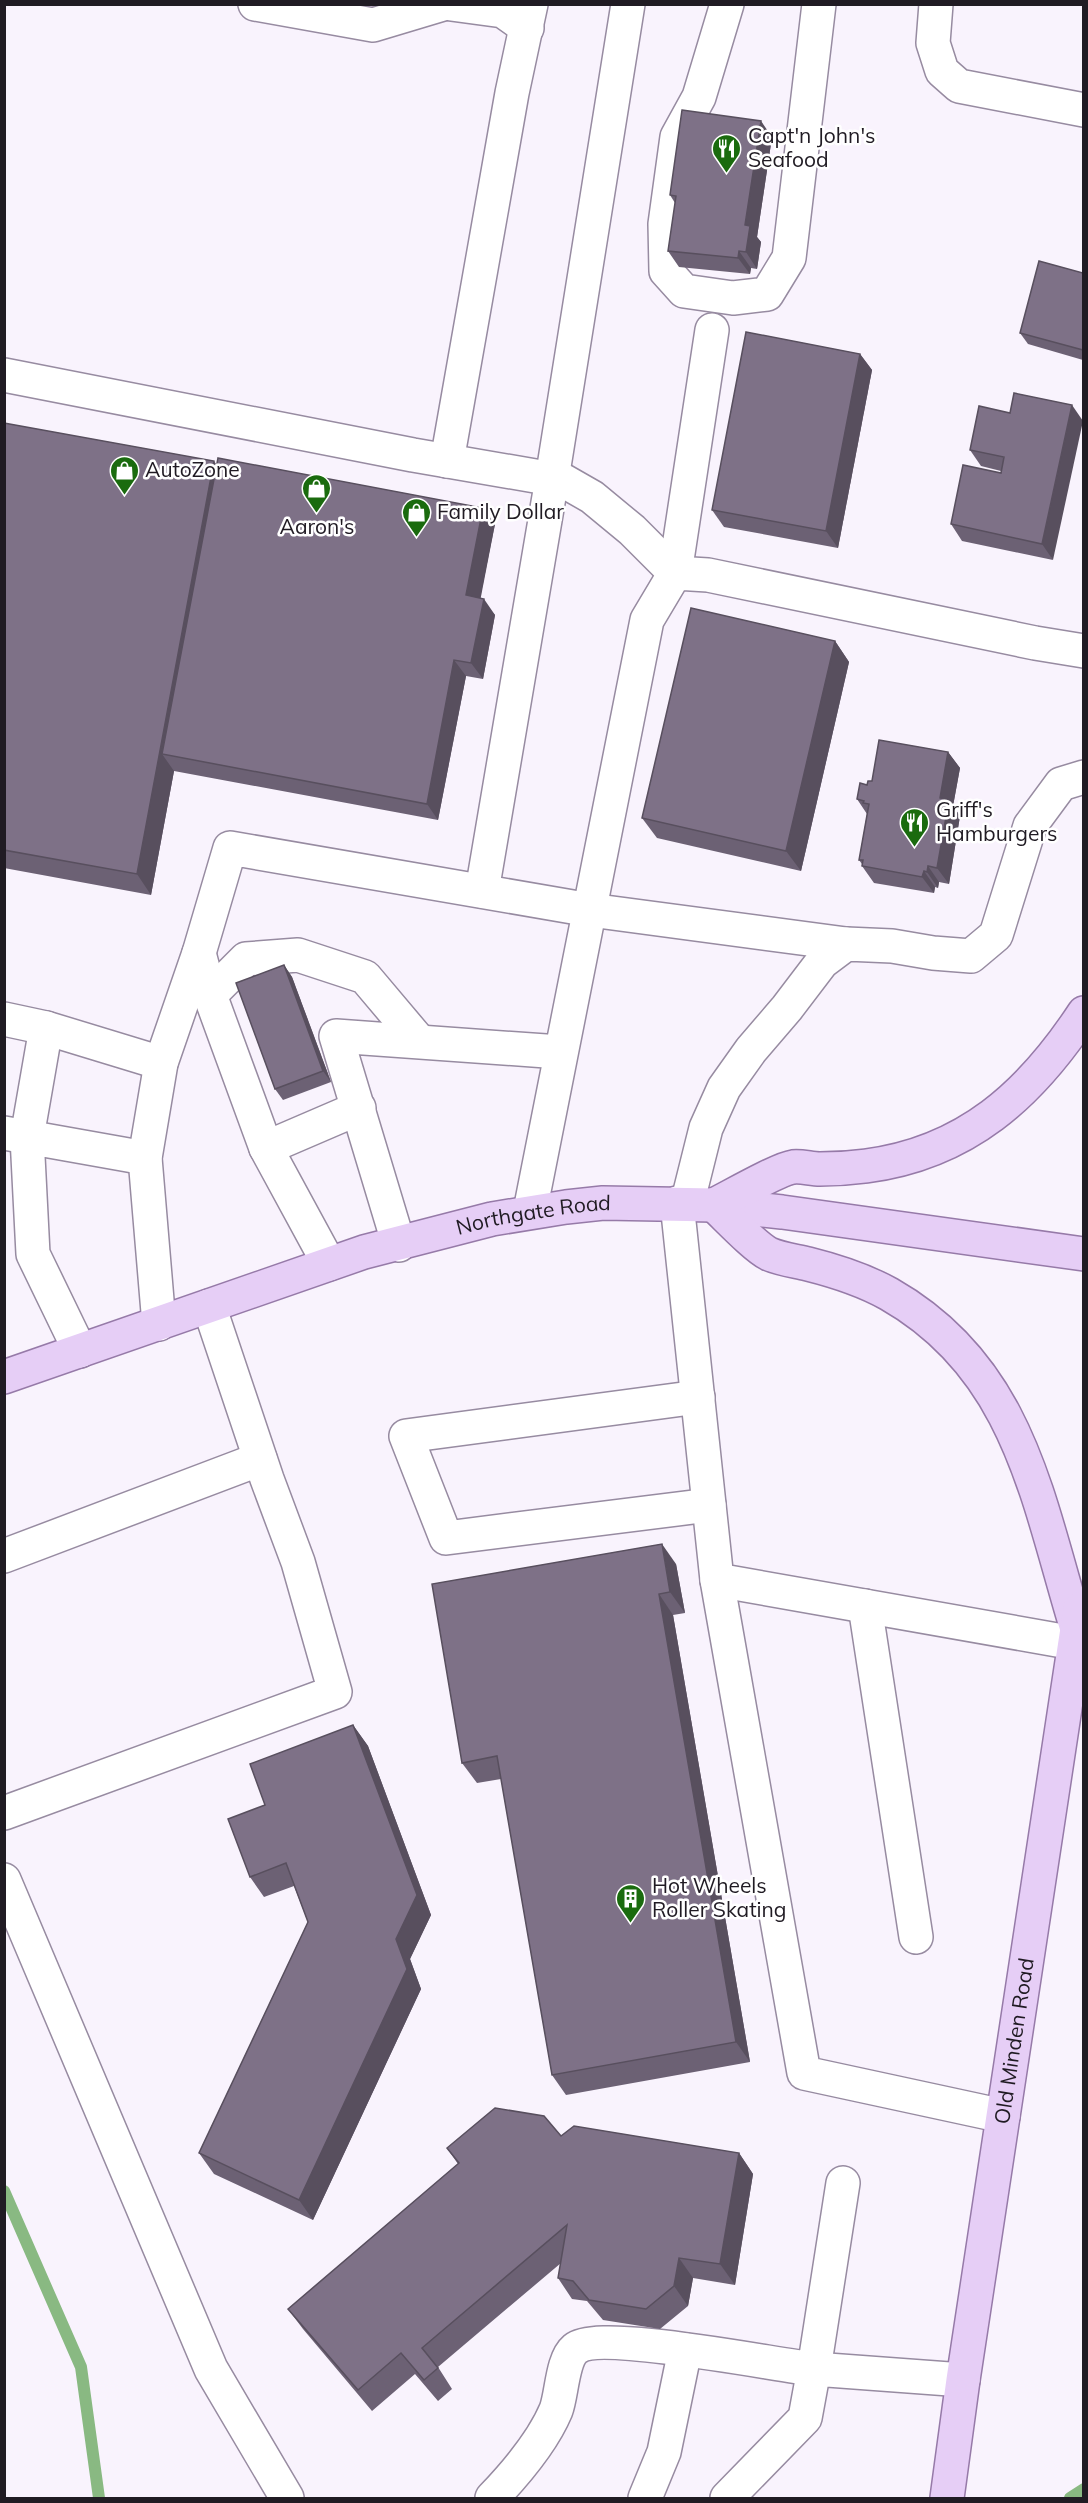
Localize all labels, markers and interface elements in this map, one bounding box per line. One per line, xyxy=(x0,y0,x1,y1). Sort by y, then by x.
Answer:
place label: Capt'n John's Seafood xyxy=(748,122,875,172)
restaurant icon: Capt'n John's Seafood xyxy=(711,132,743,174)
shop icon: AutoZone xyxy=(108,454,140,496)
place label: AutoZone xyxy=(145,456,240,482)
shop icon: Aaron's xyxy=(301,472,333,514)
shop icon: Family Dollar xyxy=(400,496,432,538)
place label: Family Dollar xyxy=(437,498,564,524)
place label: Aaron's xyxy=(280,513,354,539)
place label: Griff's Hamburgers xyxy=(936,796,1057,846)
restaurant icon: Griff's Hamburgers xyxy=(899,806,931,848)
street label: Northgate Road xyxy=(453,1189,611,1240)
place label: Hot Wheels Roller Skating xyxy=(652,1872,787,1922)
building icon: Hot Wheels Roller Skating xyxy=(615,1882,647,1924)
street label: Old Minden Road xyxy=(988,1956,1039,2126)

